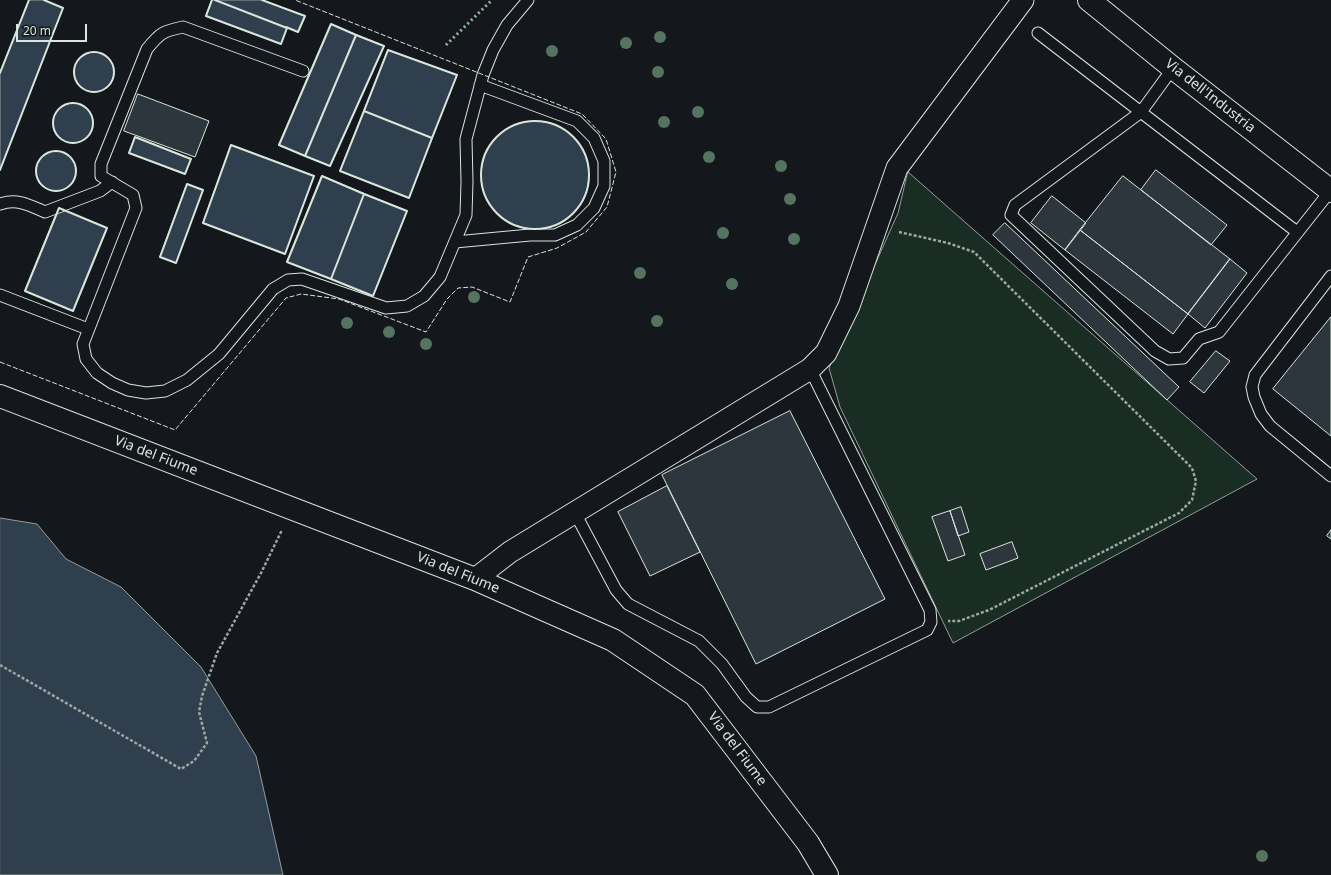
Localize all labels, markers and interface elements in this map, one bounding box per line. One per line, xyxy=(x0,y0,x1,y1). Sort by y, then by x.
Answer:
scale bar xyxy=(18,16,89,42)
text: 20 m xyxy=(23,22,51,39)
street label: Via dell'Industria xyxy=(1161,56,1259,136)
street label: Via del Fiume xyxy=(112,432,200,480)
street label: Via del Fiume xyxy=(414,549,502,597)
street label: Via del Fiume xyxy=(704,709,770,789)

